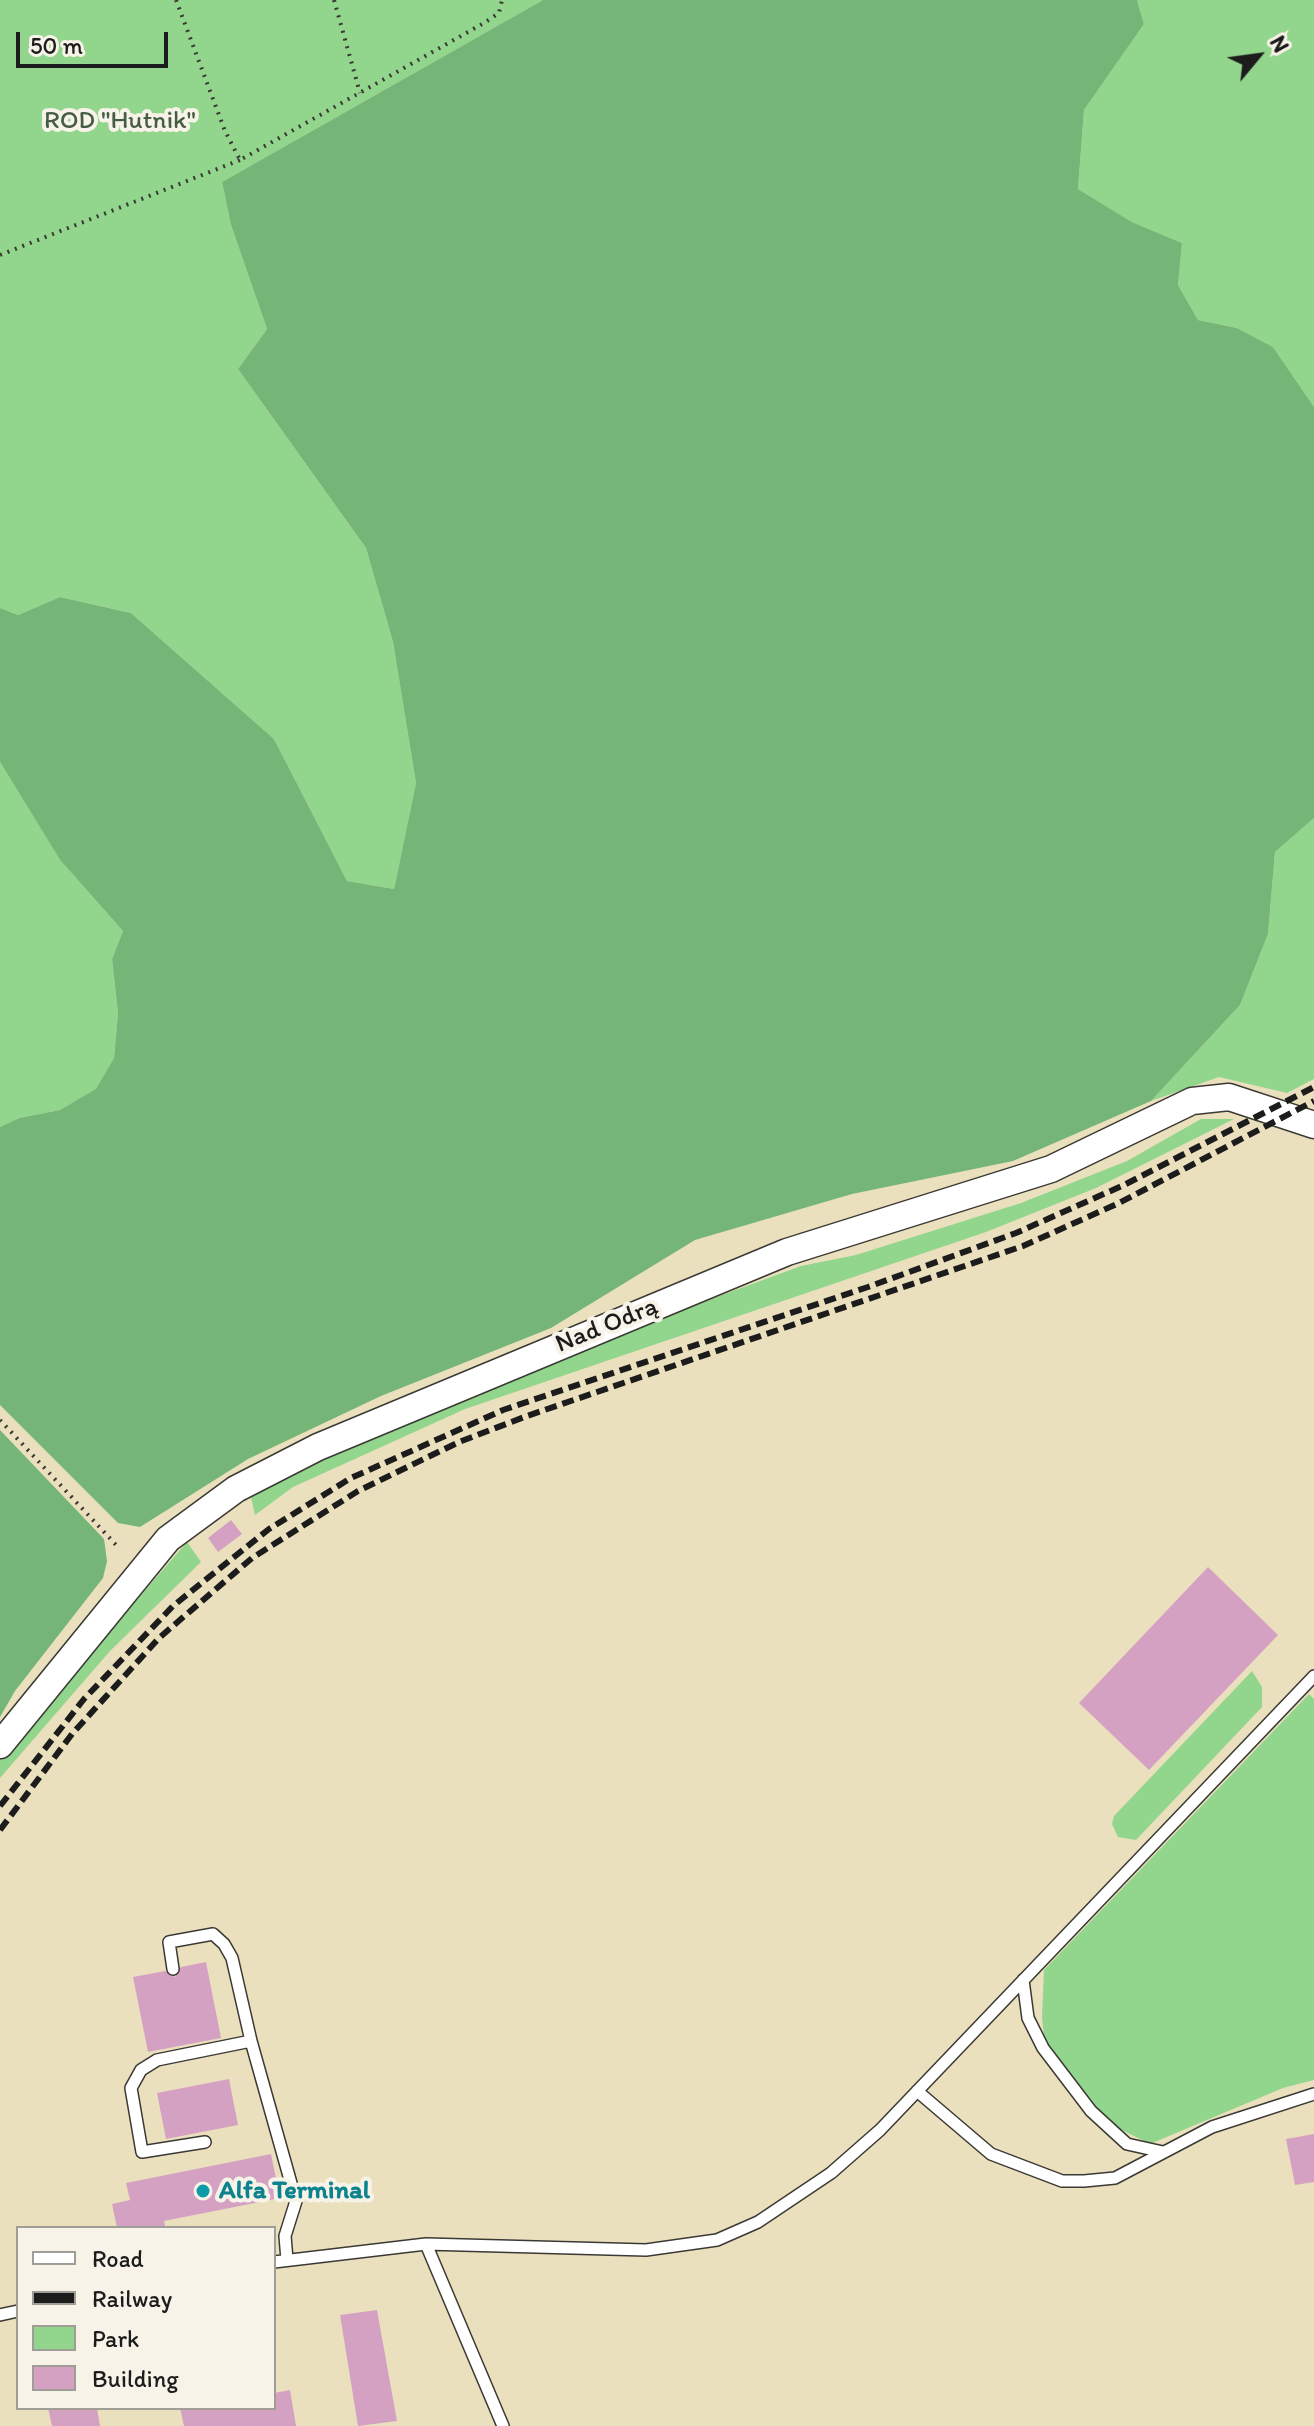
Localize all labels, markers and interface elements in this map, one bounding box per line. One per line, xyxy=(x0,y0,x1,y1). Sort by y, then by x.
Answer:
scale bar xyxy=(20,16,172,66)
north arrow xyxy=(1218,16,1298,96)
text: 50 m xyxy=(30,31,83,60)
text: N xyxy=(1264,31,1295,57)
park label: ROD "Hutnik" xyxy=(44,105,196,137)
street label: Nad Odrą xyxy=(551,1291,663,1361)
place label: Alfa Terminal xyxy=(219,2175,370,2207)
marker: Alfa Terminal xyxy=(194,2182,212,2200)
legend xyxy=(16,2226,276,2410)
text: Road xyxy=(92,2244,144,2273)
text: Railway xyxy=(92,2284,172,2313)
text: Park xyxy=(92,2324,139,2353)
text: Building xyxy=(92,2364,179,2393)

